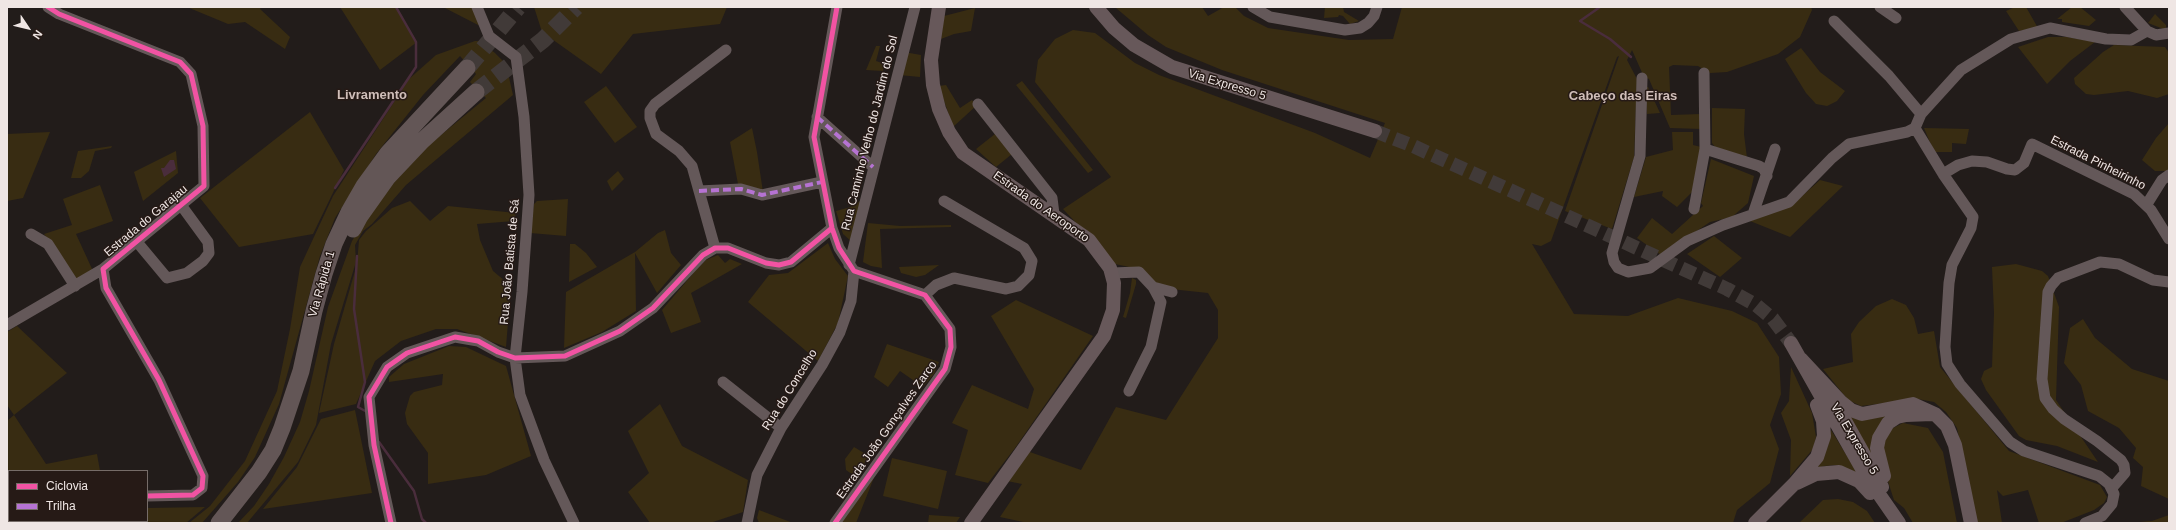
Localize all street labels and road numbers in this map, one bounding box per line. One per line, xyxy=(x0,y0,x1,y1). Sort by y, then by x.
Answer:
street label: Rua Caminho Velho do Jardim do Sol xyxy=(839,34,901,232)
street label: Via Expresso 5 xyxy=(1186,66,1268,104)
street label: Estrada Pinheirinho xyxy=(2048,133,2148,193)
street label: Estrada do Aeroporto xyxy=(990,168,1092,246)
street label: Estrada do Garajau xyxy=(102,182,190,260)
street label: Rua João Batista de Sá xyxy=(497,199,523,325)
street label: Via Rápida 1 xyxy=(306,249,338,319)
street label: Rua do Concelho xyxy=(759,347,821,433)
street label: Estrada João Gonçalves Zarco xyxy=(834,358,940,502)
street label: Via Expresso 5 xyxy=(1827,401,1881,477)

